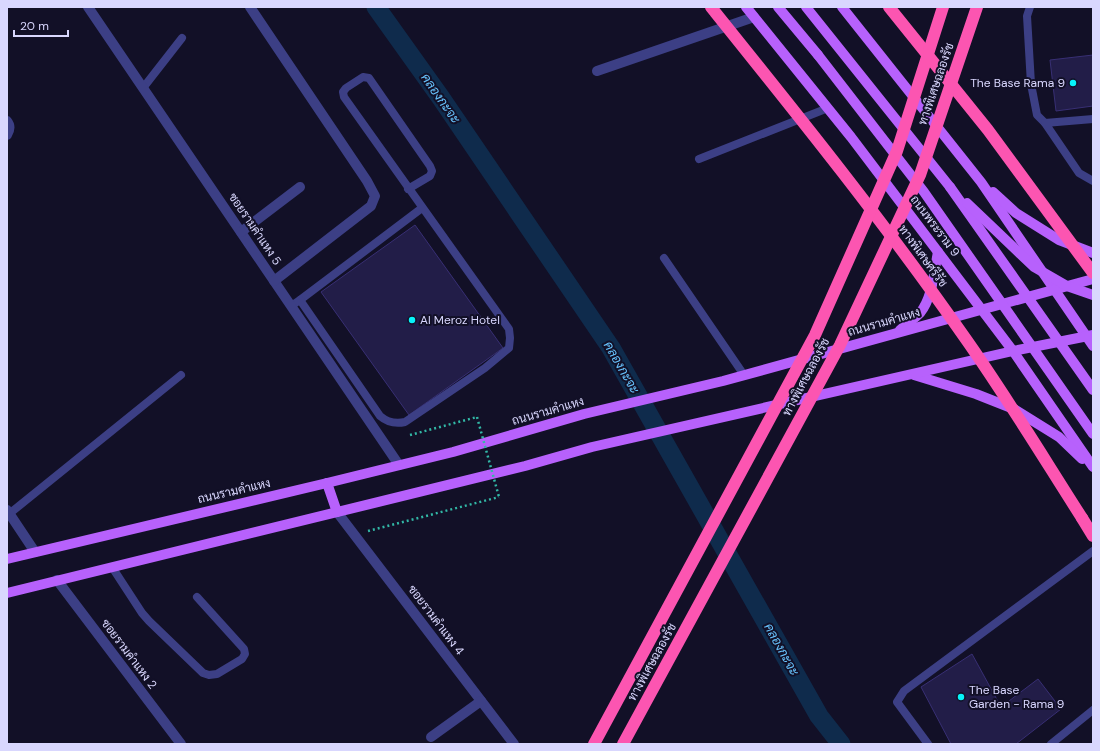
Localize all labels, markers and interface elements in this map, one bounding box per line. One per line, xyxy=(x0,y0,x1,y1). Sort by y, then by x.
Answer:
scale bar xyxy=(14,12,68,38)
text: 20 m xyxy=(20,18,49,34)
street label: ทางพิเศษฉลองรัช xyxy=(914,41,958,127)
water label: คลองกะจะ xyxy=(417,70,464,127)
place label: The Base Rama 9 xyxy=(970,75,1065,91)
marker: The Base Rama 9 xyxy=(1068,78,1078,88)
street label: ซอยรามคำแหง 5 xyxy=(225,190,285,268)
street label: ถนนพระราม 9 xyxy=(907,192,963,260)
street label: ทางพิเศษศรีรัช xyxy=(895,222,951,290)
street label: ถนนรามคำแหง xyxy=(846,304,922,340)
place label: Al Meroz Hotel xyxy=(420,312,500,328)
marker: Al Meroz Hotel xyxy=(407,315,417,325)
street label: ทางพิเศษฉลองรัช xyxy=(779,335,833,419)
water label: คลองกะจะ xyxy=(600,338,643,396)
street label: ถนนรามคำแหง xyxy=(510,393,586,429)
street label: ถนนรามคำแหง xyxy=(196,475,272,507)
street label: ซอยรามคำแหง 4 xyxy=(404,582,468,658)
street label: ซอยรามคำแหง 2 xyxy=(97,616,161,692)
street label: ทางพิเศษฉลองรัช xyxy=(624,620,680,704)
water label: คลองกะจะ xyxy=(760,620,803,679)
place label: The Base Garden - Rama 9 xyxy=(969,682,1064,712)
marker: The Base Garden - Rama 9 xyxy=(956,692,966,702)

